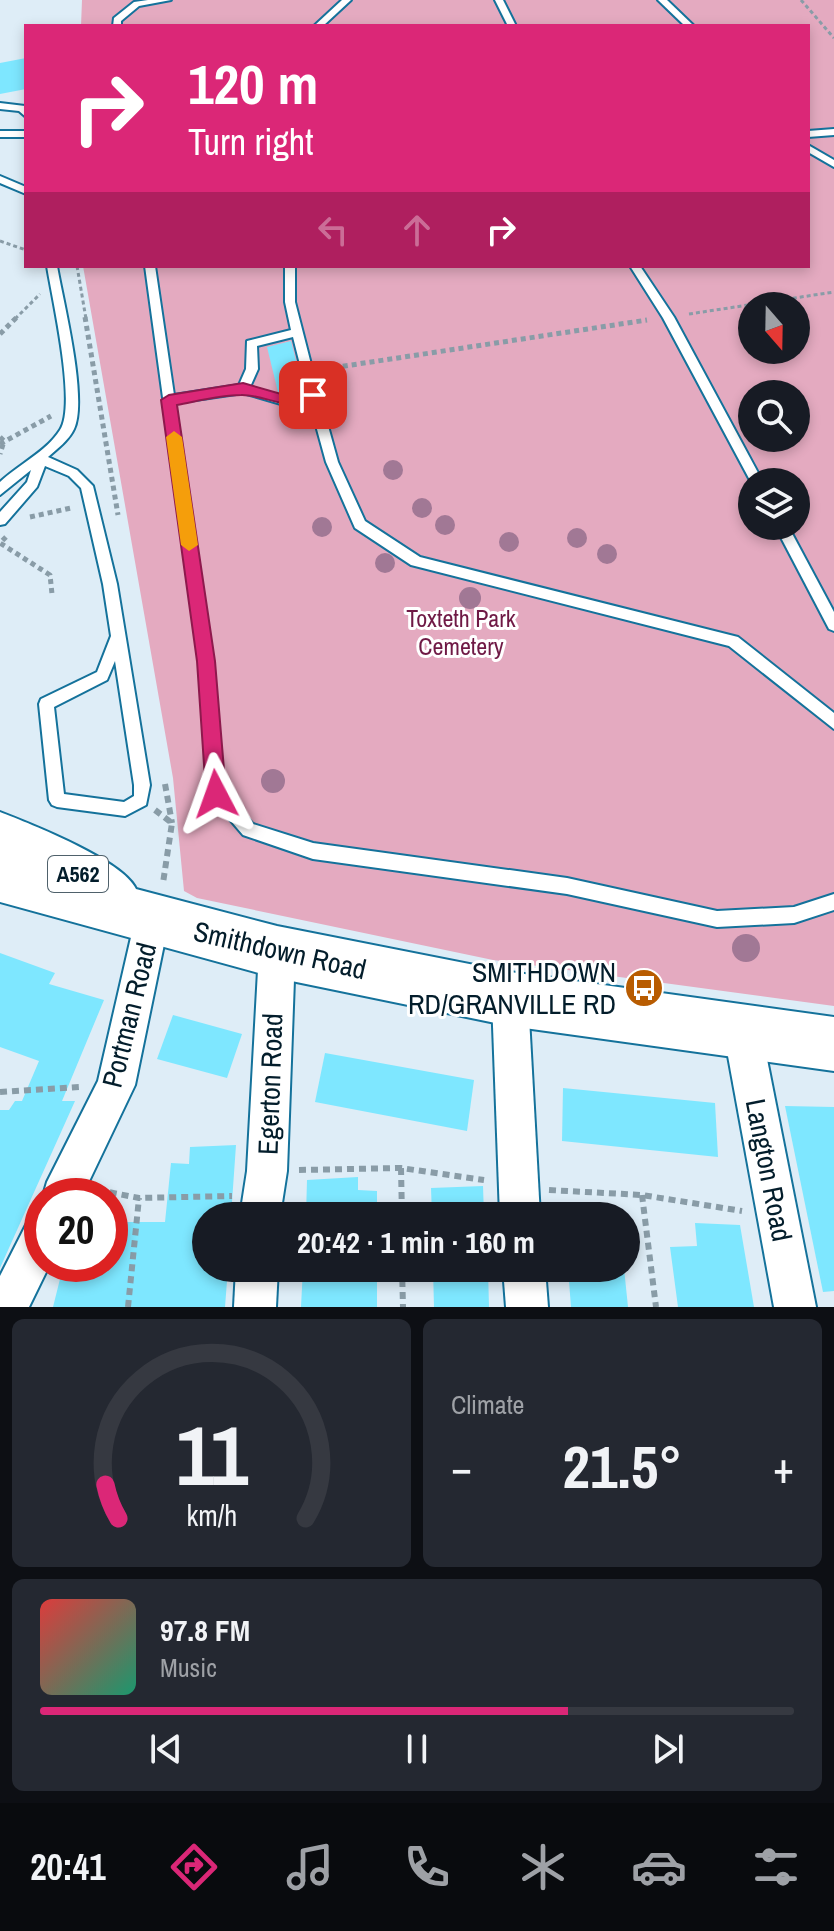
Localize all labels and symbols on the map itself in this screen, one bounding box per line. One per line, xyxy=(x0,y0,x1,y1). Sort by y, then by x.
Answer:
north arrow xyxy=(738,292,810,364)
pin xyxy=(279,361,347,429)
park label: Toxteth Park Cemetery xyxy=(406,602,516,662)
position arrow xyxy=(174,752,258,836)
road number: A562 xyxy=(48,856,108,892)
street label: Smithdown Road xyxy=(190,912,370,988)
street label: Portman Road xyxy=(93,939,165,1091)
place label: SMITHDOWN RD/GRANVILLE RD xyxy=(408,953,616,1023)
bus stop icon: SMITHDOWN RD/GRANVILLE RD xyxy=(623,967,665,1009)
street label: Egerton Road xyxy=(249,1013,291,1155)
street label: Langton Road xyxy=(737,1096,801,1244)
speed limit sign: 20 xyxy=(24,1178,128,1282)

